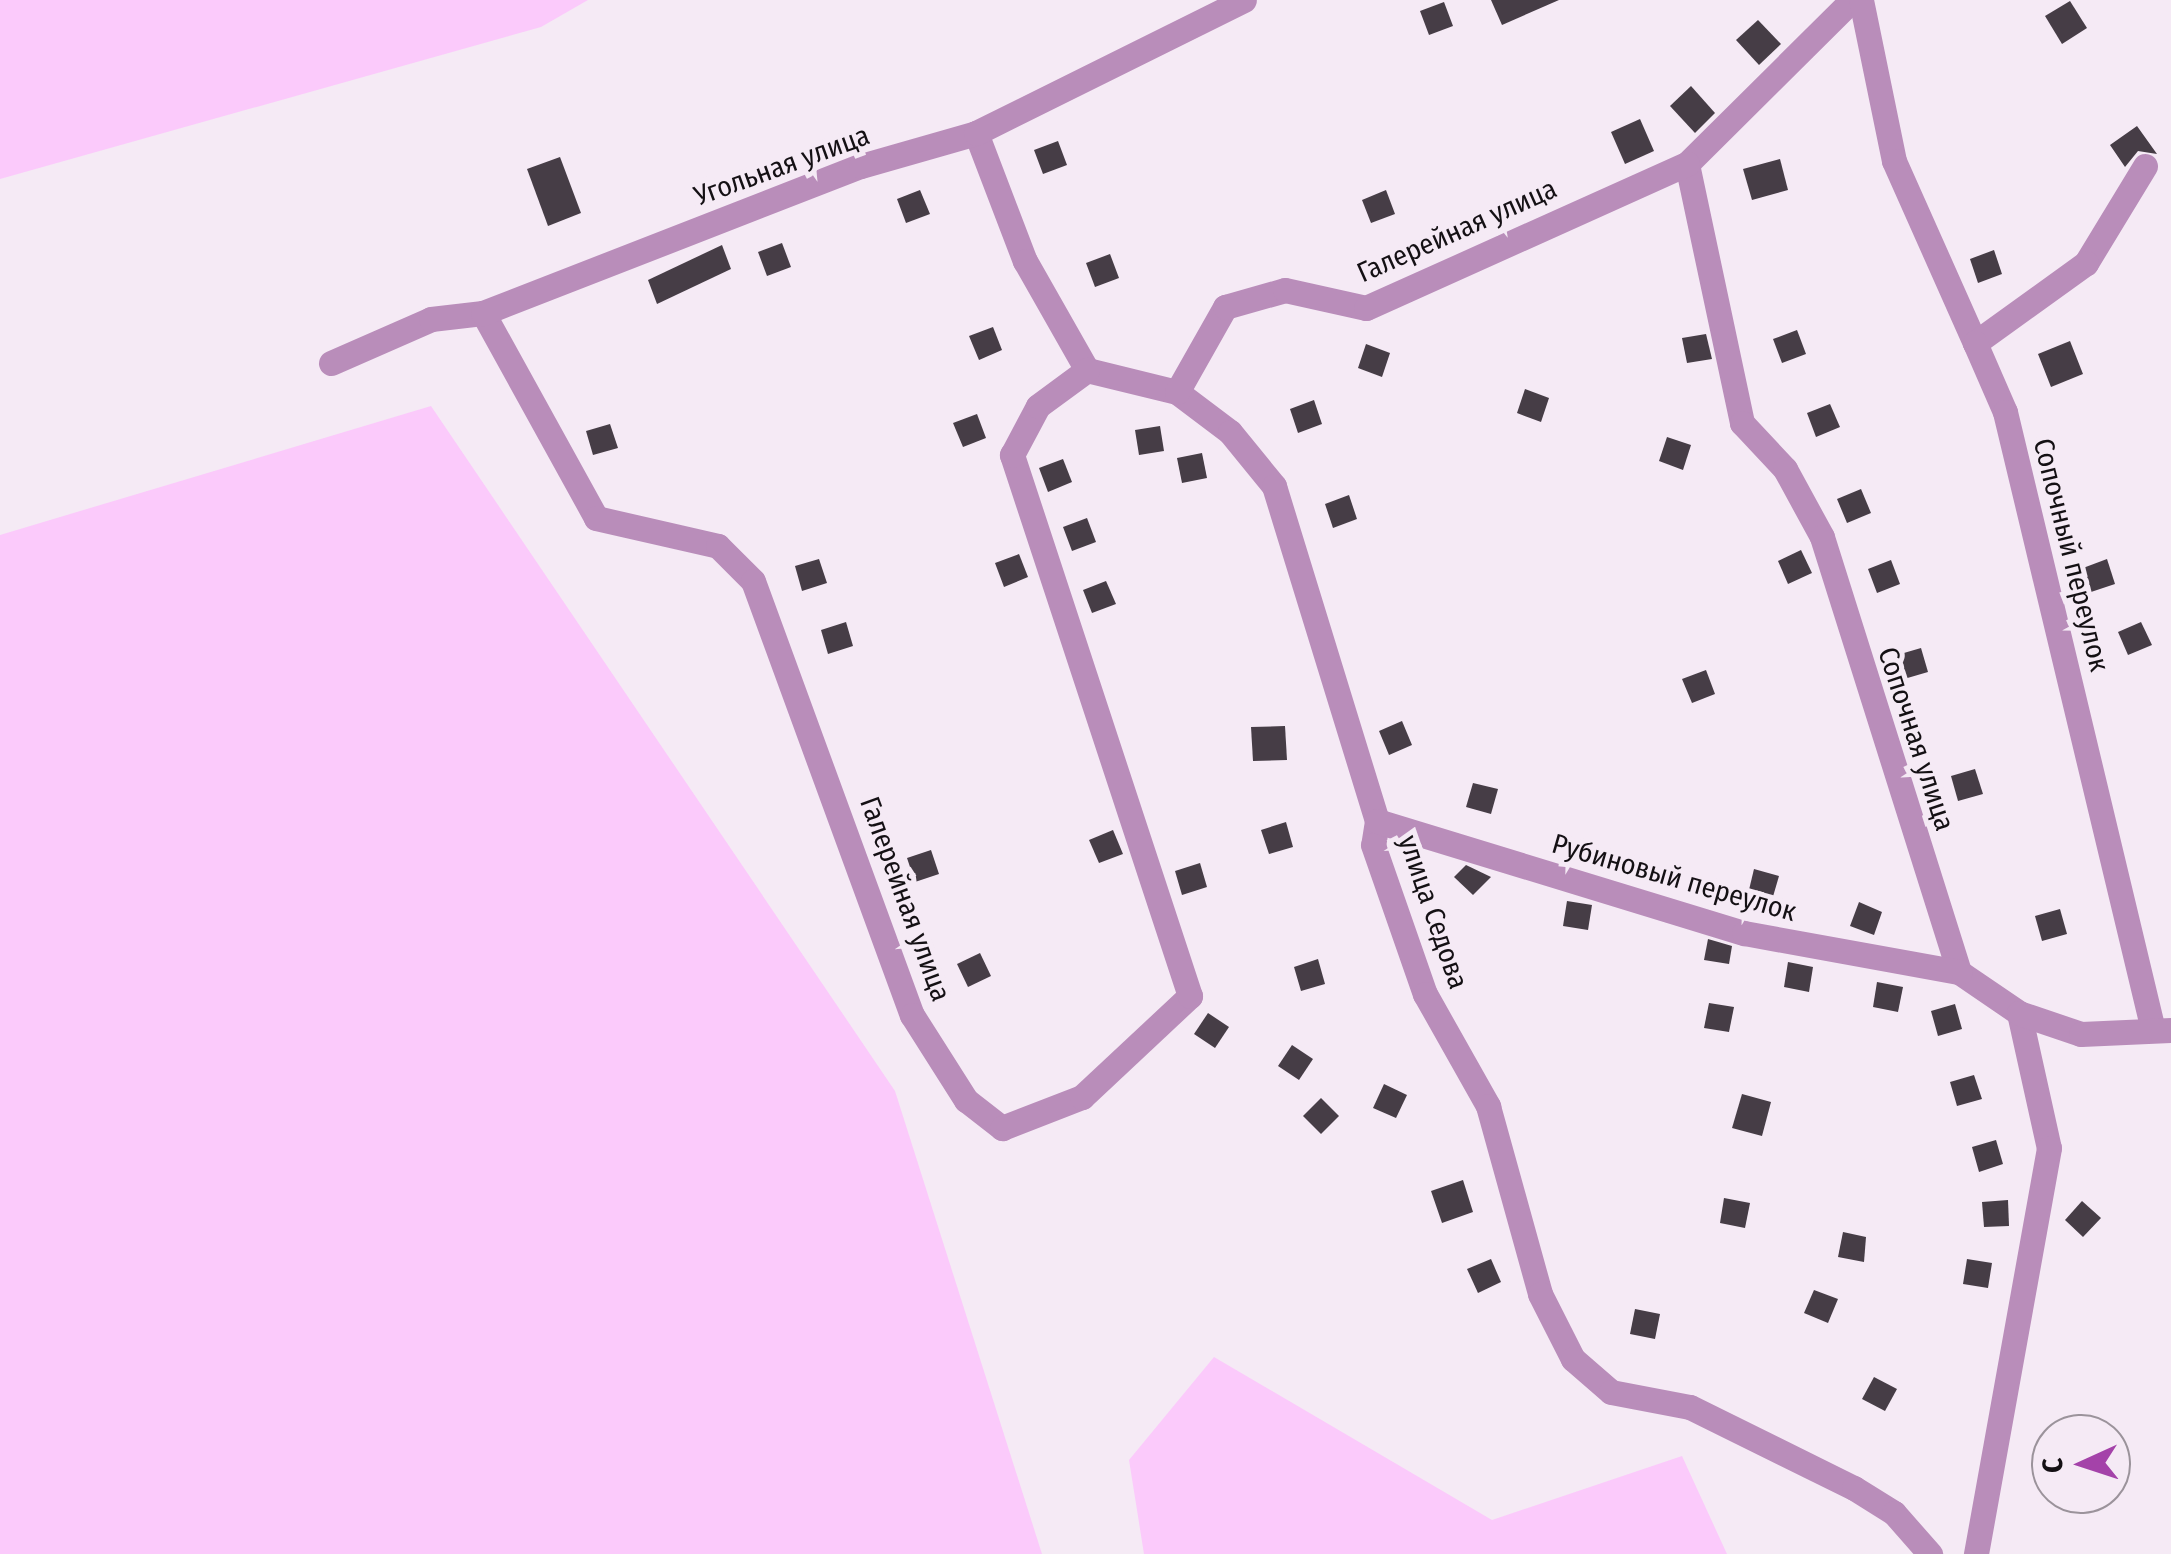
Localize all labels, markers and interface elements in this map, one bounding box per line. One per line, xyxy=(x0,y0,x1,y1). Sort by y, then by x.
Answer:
street label: Угольная улица xyxy=(690,119,874,213)
street label: Галерейная улица xyxy=(1352,172,1562,290)
street label: Сопочный переулок xyxy=(2026,435,2116,675)
street label: Сопочная улица xyxy=(1871,643,1961,835)
street label: Галерейная улица xyxy=(852,792,958,1006)
street label: Рубиновый переулок xyxy=(1548,827,1800,929)
street label: улица Седова xyxy=(1391,831,1475,993)
north arrow xyxy=(2031,1414,2131,1514)
text: С xyxy=(2036,1457,2069,1474)

